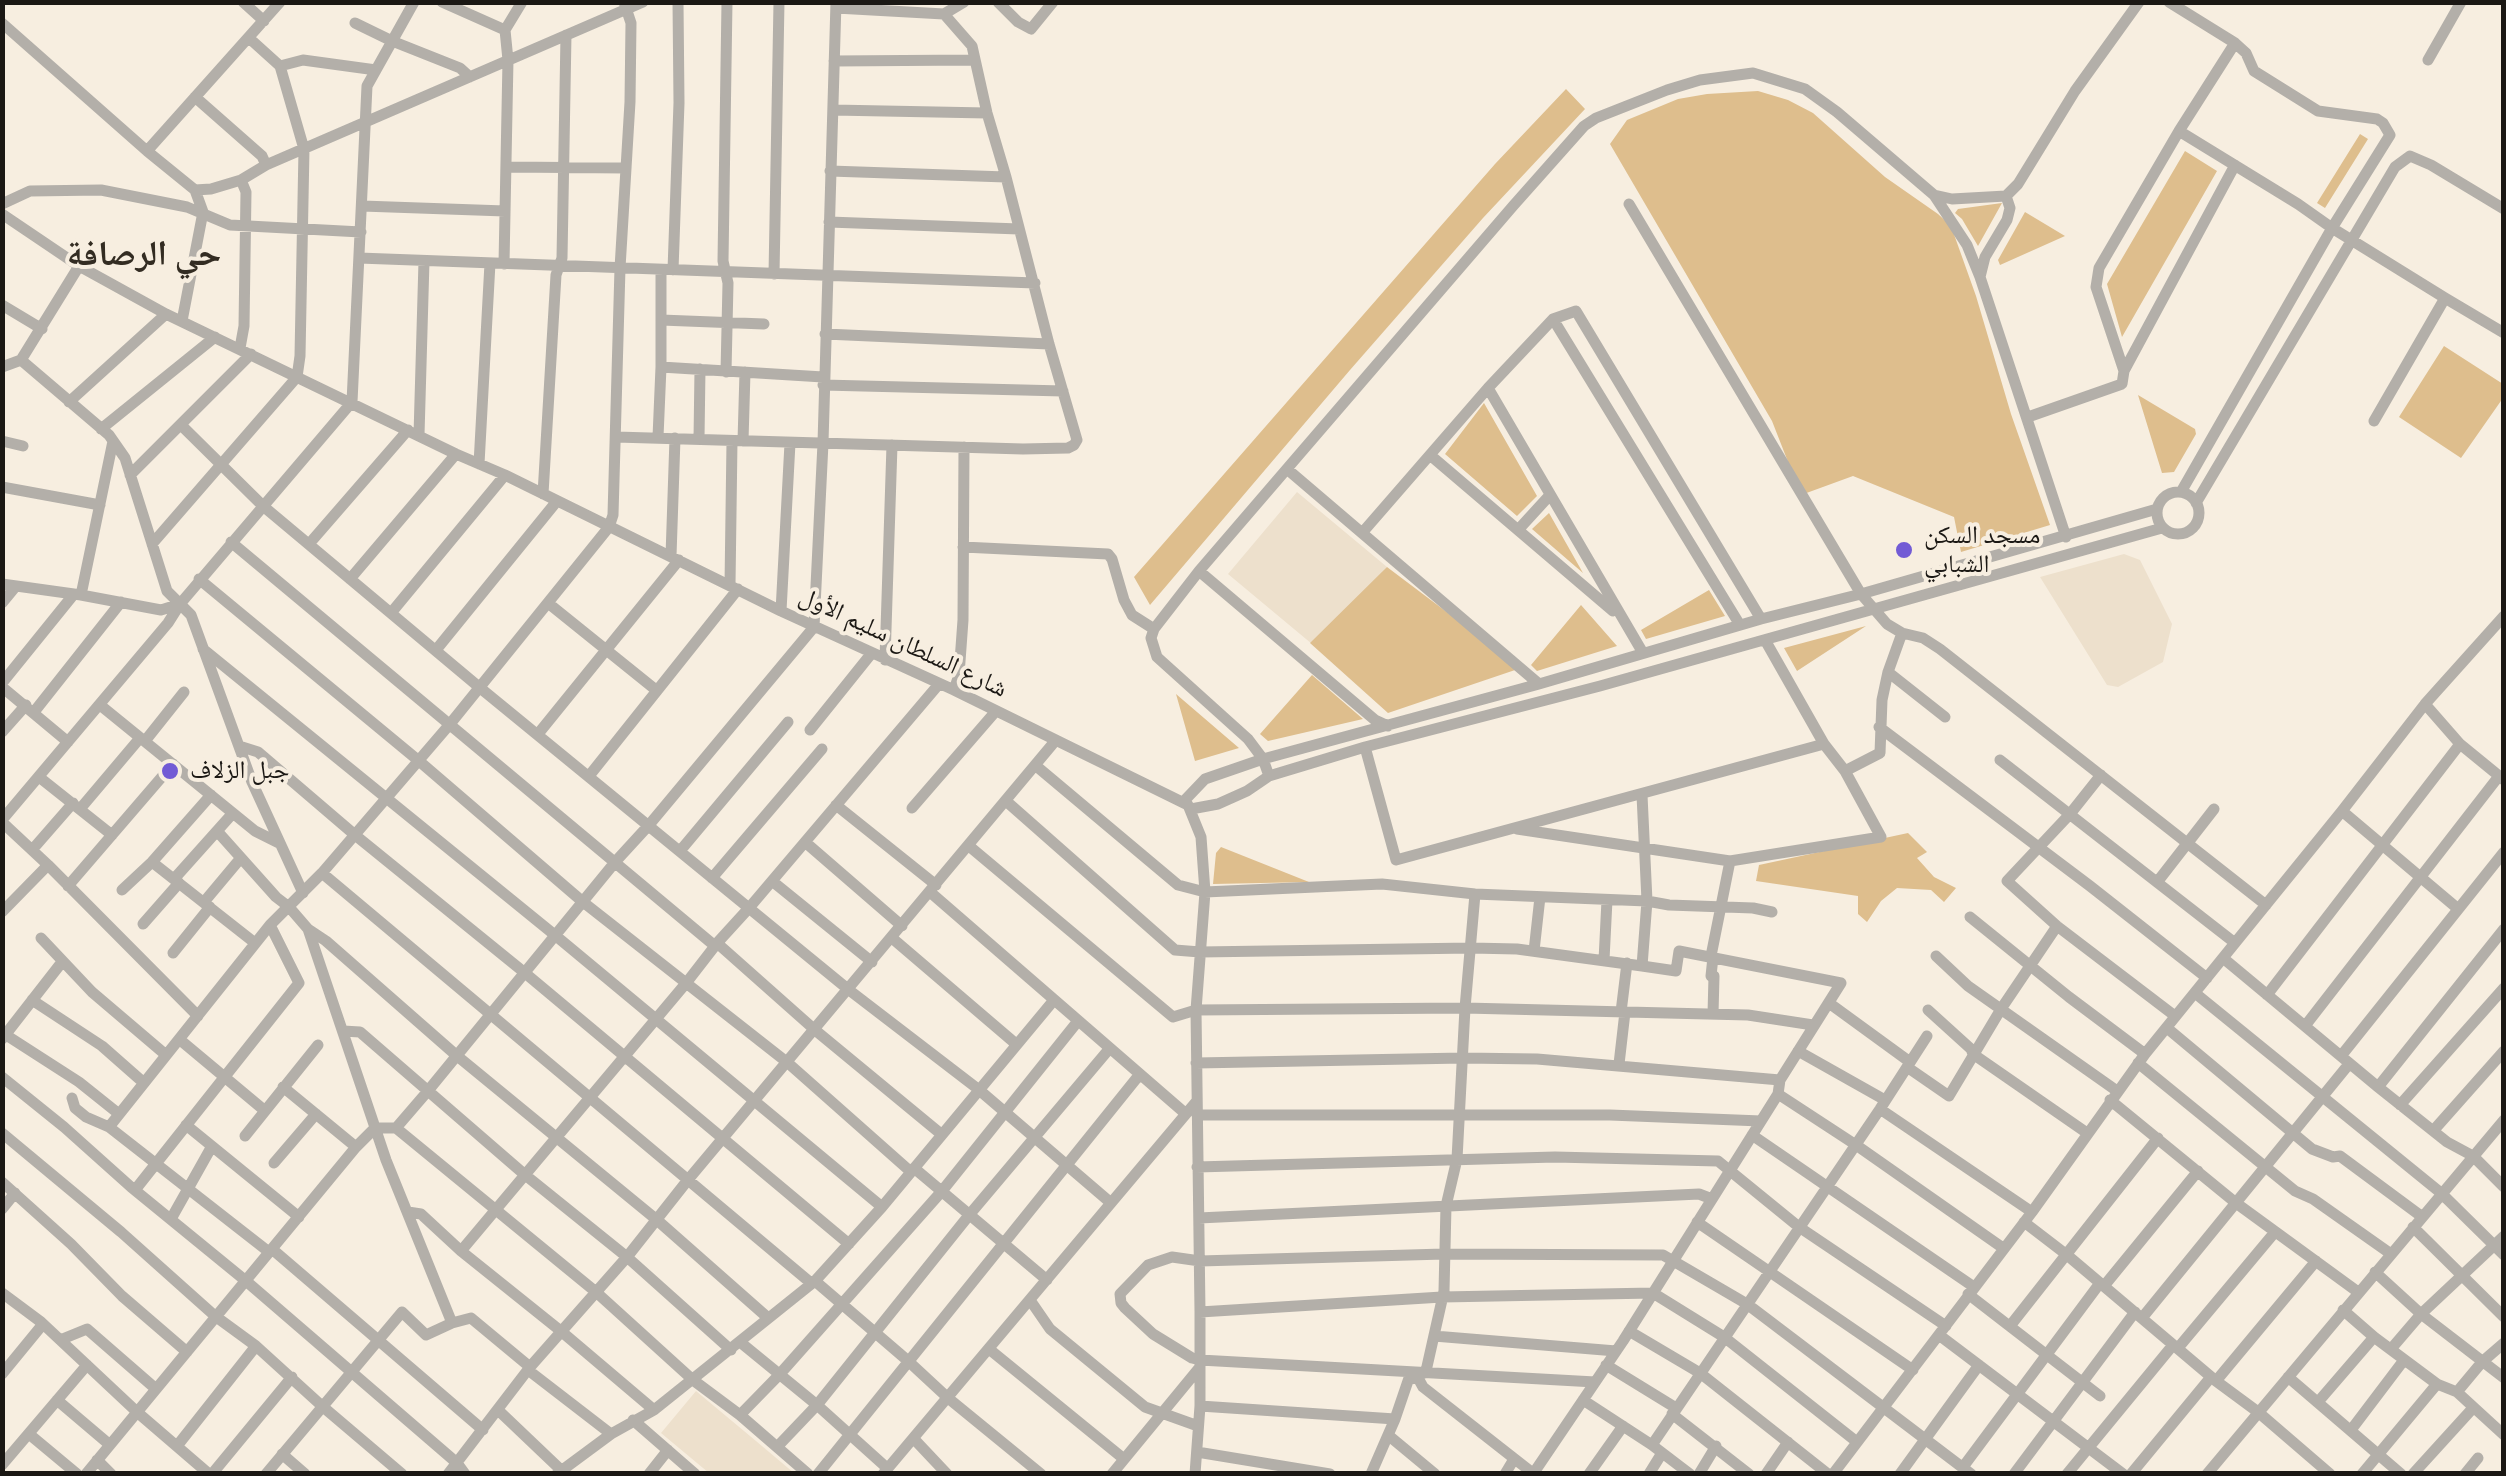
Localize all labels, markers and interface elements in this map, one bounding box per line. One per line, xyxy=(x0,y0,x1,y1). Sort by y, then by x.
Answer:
district label: حي الرصافة xyxy=(67,234,221,276)
place label: مسجد السكن الشبابي xyxy=(1924,521,2040,580)
marker: مسجد السكن الشبابي xyxy=(1893,539,1915,561)
street label: شارع السلطان سليم الأول xyxy=(794,582,1012,704)
place label: جبل الزلاف xyxy=(190,756,289,786)
marker: جبل الزلاف xyxy=(159,760,181,782)

